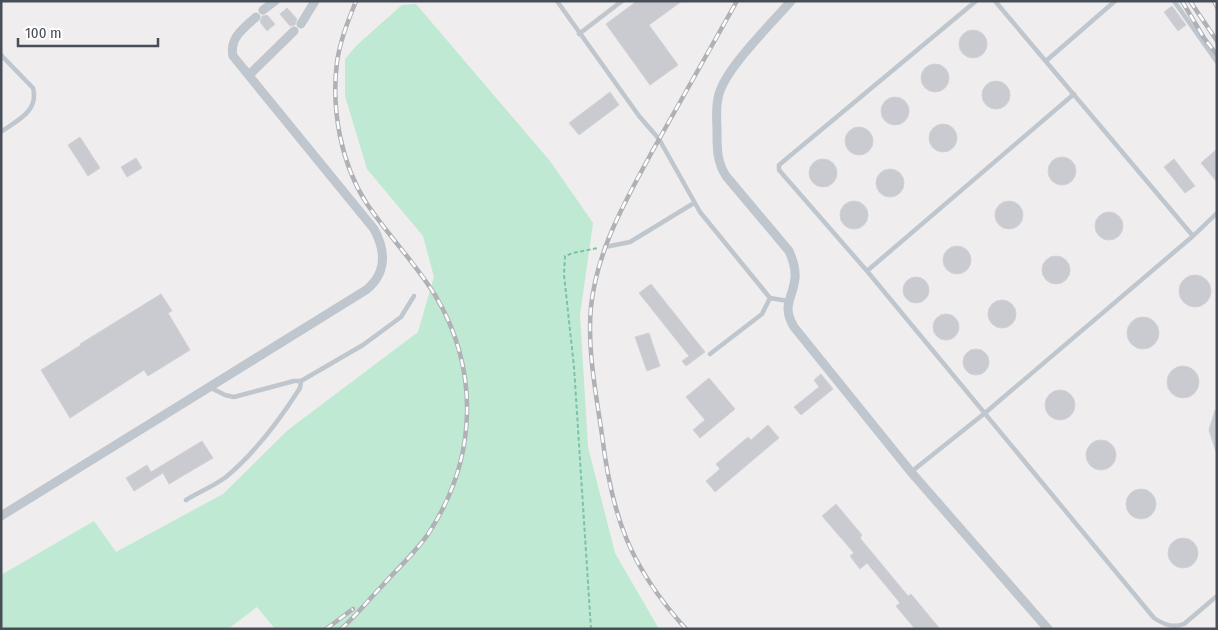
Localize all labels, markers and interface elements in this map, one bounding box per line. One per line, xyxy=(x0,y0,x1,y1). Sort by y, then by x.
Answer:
scale bar xyxy=(18,15,158,47)
text: 100 m xyxy=(25,24,62,42)

